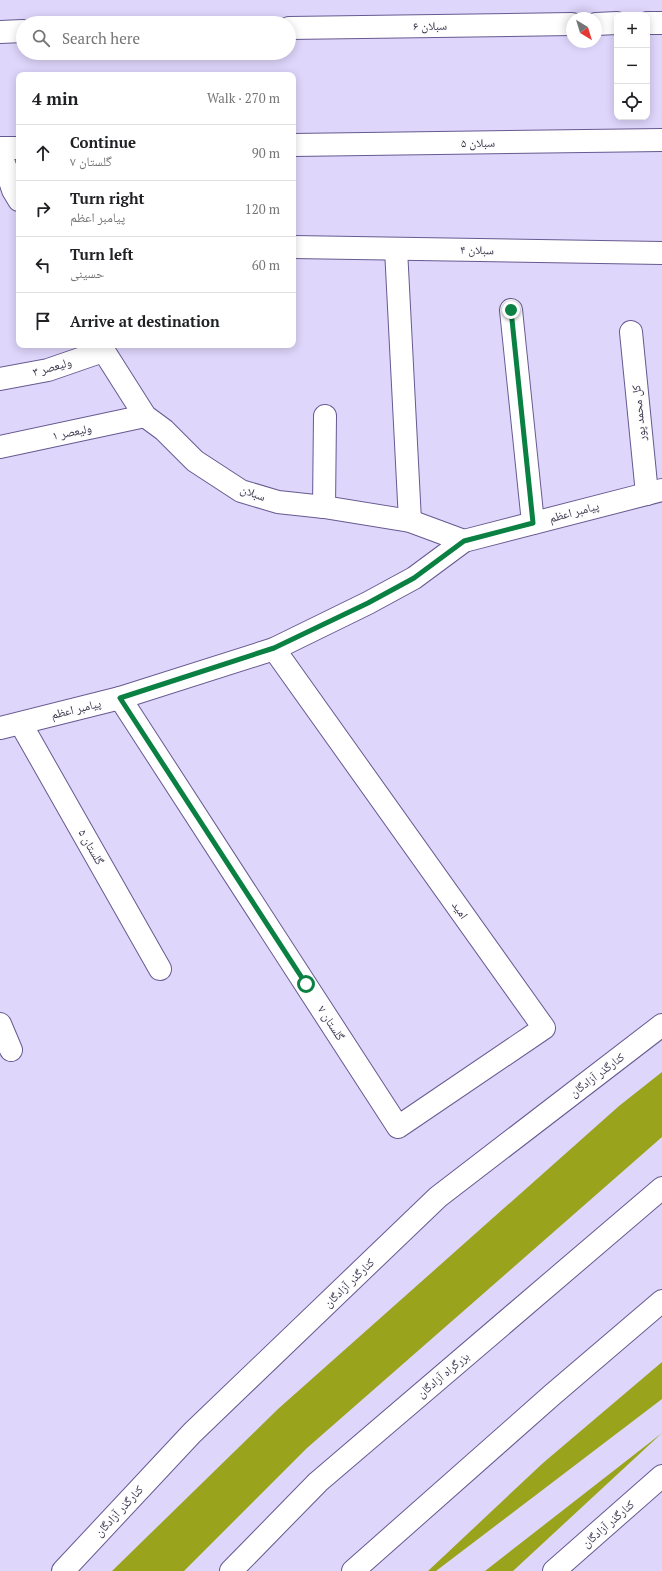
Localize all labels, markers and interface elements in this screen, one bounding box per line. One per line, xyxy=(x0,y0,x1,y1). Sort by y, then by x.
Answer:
north arrow xyxy=(566,12,602,48)
map controls xyxy=(614,12,650,120)
button: + xyxy=(614,12,650,48)
search box xyxy=(16,16,296,60)
street label: سبلان ۶ xyxy=(413,18,447,34)
icon: search xyxy=(30,27,52,49)
text: Search here xyxy=(62,28,140,48)
button: − xyxy=(614,48,650,84)
button: locate xyxy=(614,84,650,120)
text: 4 min xyxy=(32,87,79,110)
text: Walk · 270 m xyxy=(207,89,280,107)
text: Continue xyxy=(70,132,136,152)
street label: سبلان ۵ xyxy=(461,135,495,151)
icon: ahead xyxy=(32,142,54,164)
text: 90 m xyxy=(252,144,280,162)
text: گلستان ۷ xyxy=(70,152,112,170)
text: Turn right xyxy=(70,188,145,208)
icon: right xyxy=(32,198,54,220)
text: 120 m xyxy=(245,200,280,218)
text: پیامبر اعظم xyxy=(70,208,125,226)
street label: سبلان ۴ xyxy=(460,242,494,258)
text: Turn left xyxy=(70,244,134,264)
icon: left xyxy=(32,254,54,276)
text: 60 m xyxy=(252,256,280,274)
text: حسینی xyxy=(70,264,104,282)
route end xyxy=(502,301,520,319)
icon: arrive xyxy=(32,310,54,332)
text: Arrive at destination xyxy=(70,311,220,331)
street label: ولیعصر ۳ xyxy=(31,354,73,379)
street label: کل محمد پور xyxy=(628,384,649,443)
street label: ولیعصر ۱ xyxy=(51,420,93,443)
street label: سبلان xyxy=(238,481,268,504)
street label: پیامبر اعظم xyxy=(547,498,601,526)
street label: پیامبر اعظم xyxy=(49,695,103,723)
street label: گلستان ۵ xyxy=(75,826,108,867)
street label: امید xyxy=(449,898,472,922)
route start xyxy=(297,975,315,993)
street label: گلستان ۷ xyxy=(315,1002,348,1043)
street label: کنارگذر آزادگان xyxy=(566,1049,627,1100)
street label: کنارگذر آزادگان xyxy=(320,1255,377,1311)
street label: بزرگراه آزادگان xyxy=(413,1348,472,1401)
street label: کنارگذر آزادگان xyxy=(91,1482,146,1539)
street label: کنارگذر آزادگان xyxy=(578,1497,637,1551)

